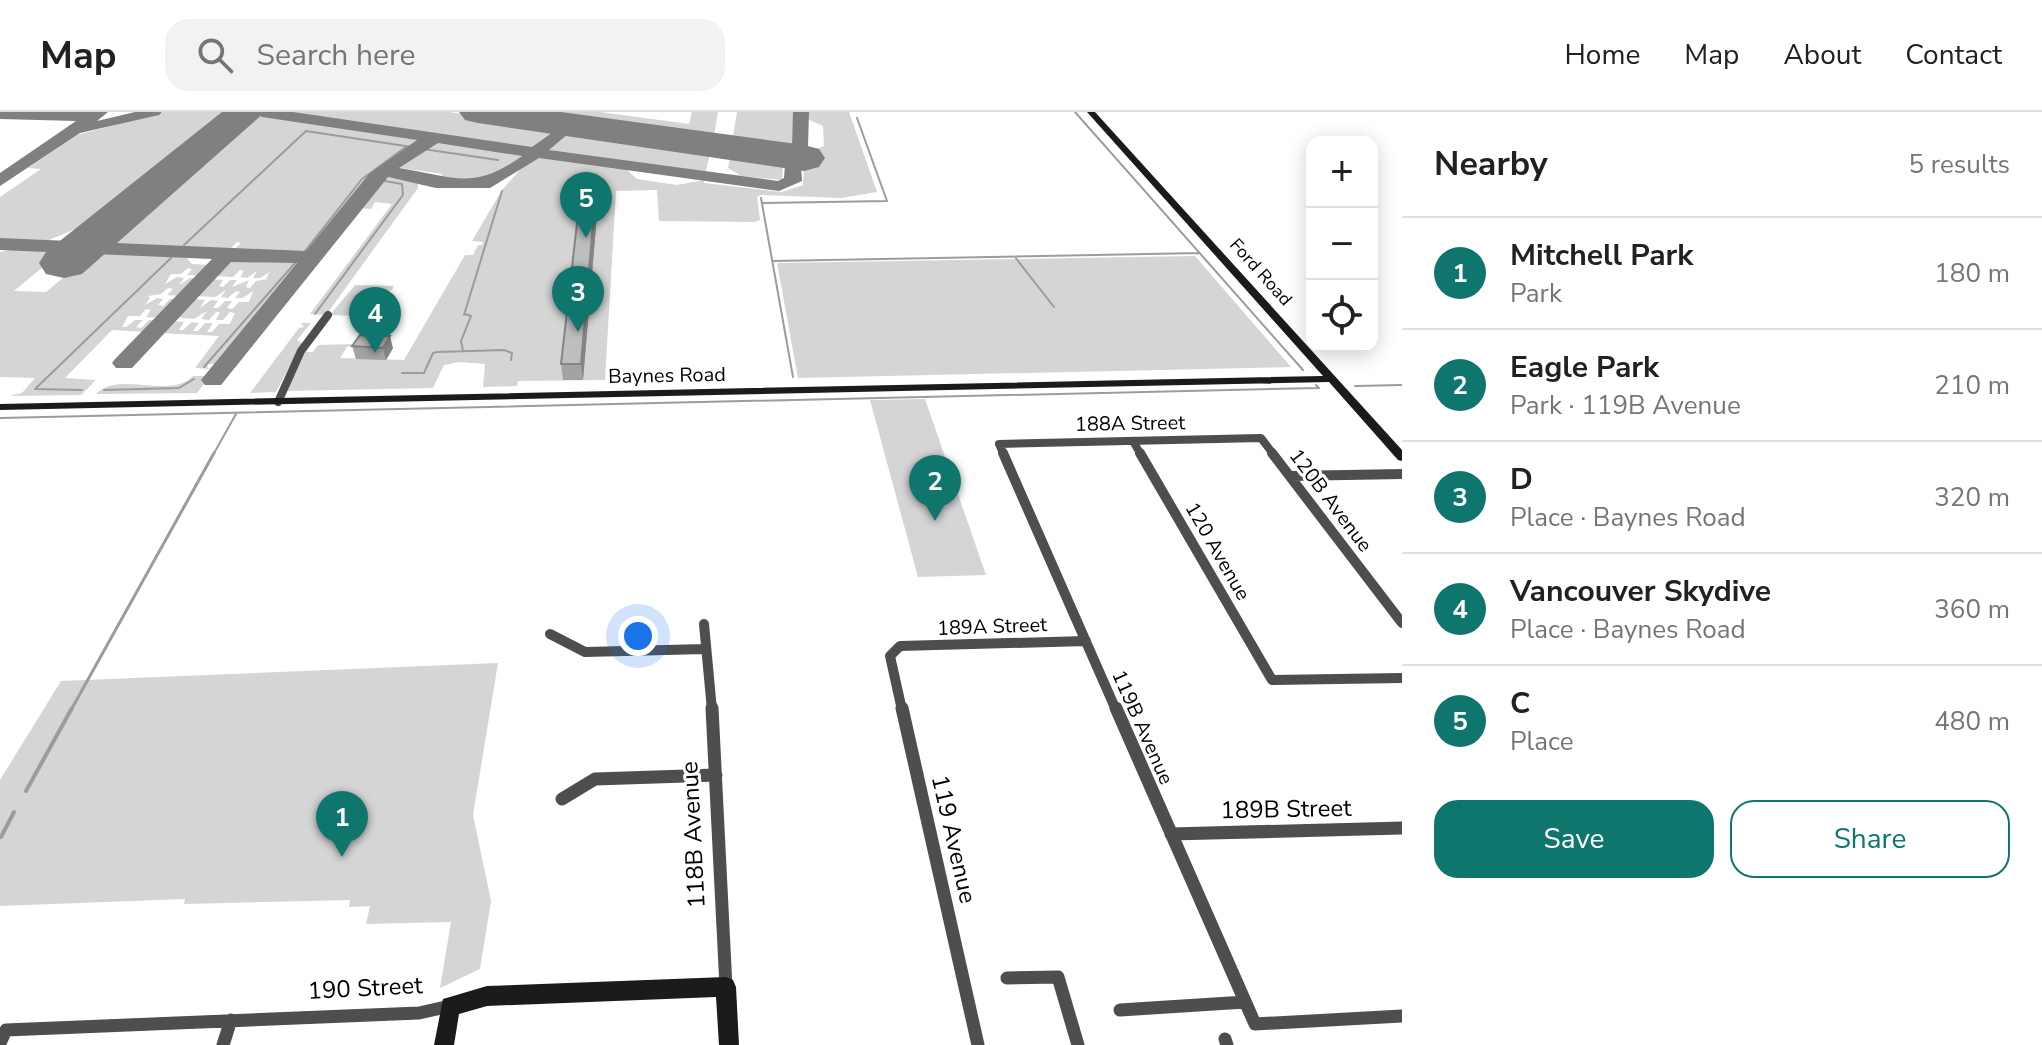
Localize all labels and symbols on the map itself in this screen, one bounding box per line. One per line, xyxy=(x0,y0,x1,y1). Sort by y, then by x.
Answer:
pin: 5 xyxy=(560,172,612,238)
street label: Ford Road xyxy=(1224,233,1298,311)
pin: 3 xyxy=(552,266,604,332)
pin: 4 xyxy=(349,287,401,353)
street label: Baynes Road xyxy=(608,361,726,390)
street label: 188A Street xyxy=(1075,409,1186,438)
street label: 120B Avenue xyxy=(1283,443,1378,557)
pin: 2 xyxy=(909,455,961,521)
street label: 120 Avenue xyxy=(1179,497,1257,605)
street label: 189A Street xyxy=(936,611,1049,642)
your location xyxy=(618,616,658,656)
street label: 119B Avenue xyxy=(1105,666,1180,789)
street label: 118B Avenue xyxy=(673,761,713,909)
street label: 119 Avenue xyxy=(924,772,984,906)
pin: 1 xyxy=(316,791,368,857)
street label: 189B Street xyxy=(1220,792,1352,826)
street label: 190 Street xyxy=(307,969,424,1007)

